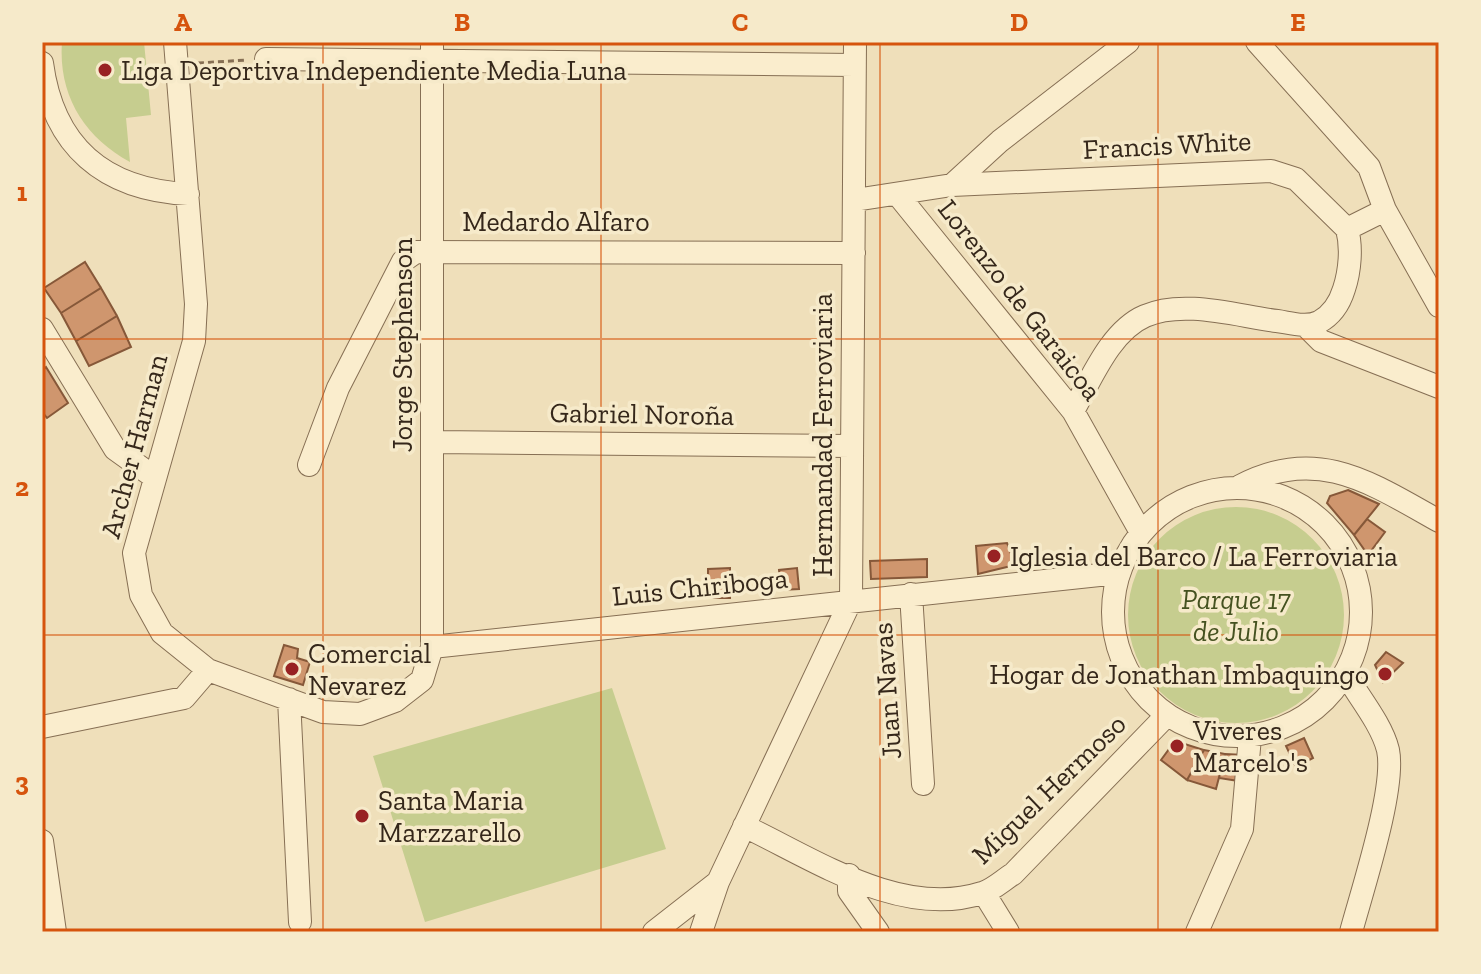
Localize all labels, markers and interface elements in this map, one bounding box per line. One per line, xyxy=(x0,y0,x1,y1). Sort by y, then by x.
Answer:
text: A xyxy=(174,6,192,38)
text: B xyxy=(454,6,470,38)
text: C xyxy=(732,6,748,38)
text: D xyxy=(1010,6,1028,38)
text: E xyxy=(1290,6,1306,38)
place label: Liga Deportiva Independiente Media Luna xyxy=(121,54,627,87)
marker: Liga Deportiva Independiente Media Luna xyxy=(96,61,114,79)
street label: Francis White xyxy=(1082,124,1252,166)
text: 1 xyxy=(17,176,28,208)
street label: Lorenzo de Garaicoa xyxy=(931,193,1109,407)
street label: Medardo Alfaro xyxy=(462,205,650,238)
street label: Jorge Stephenson xyxy=(386,238,419,452)
street label: Hermandad Ferroviaria xyxy=(806,292,839,577)
street label: Archer Harman xyxy=(94,350,174,542)
street label: Gabriel Noroña xyxy=(549,396,735,432)
text: 2 xyxy=(15,471,29,503)
place label: Iglesia del Barco / La Ferroviaria xyxy=(1010,540,1398,573)
marker: Iglesia del Barco / La Ferroviaria xyxy=(985,547,1003,565)
street label: Luis Chiriboga xyxy=(610,561,790,613)
park label: Parque 17 de Julio xyxy=(1181,583,1292,648)
street label: Juan Navas xyxy=(866,622,908,760)
place label: Comercial Nevarez xyxy=(308,637,431,702)
place label: Hogar de Jonathan Imbaquingo xyxy=(989,658,1369,691)
marker: Comercial Nevarez xyxy=(283,660,301,678)
marker: Hogar de Jonathan Imbaquingo xyxy=(1376,665,1394,683)
street label: Miguel Hermoso xyxy=(965,707,1133,871)
place label: Viveres Marcelo's xyxy=(1192,714,1308,779)
marker: Viveres Marcelo's xyxy=(1168,737,1186,755)
text: 3 xyxy=(15,766,29,798)
place label: Santa Maria Marzzarello xyxy=(378,784,524,849)
marker: Santa Maria Marzzarello xyxy=(353,807,371,825)

